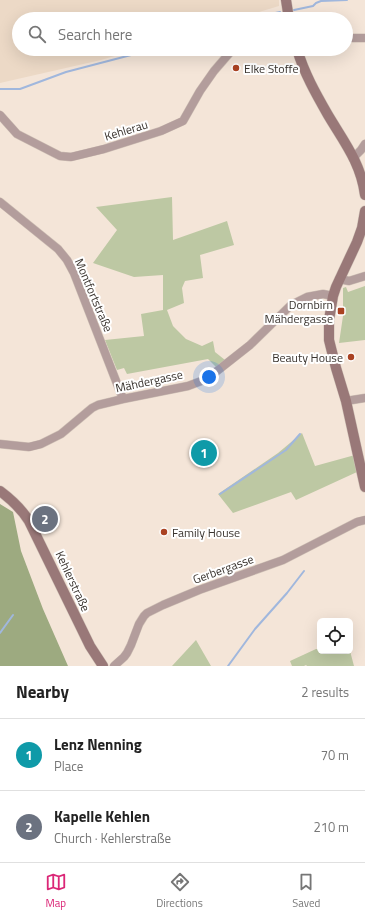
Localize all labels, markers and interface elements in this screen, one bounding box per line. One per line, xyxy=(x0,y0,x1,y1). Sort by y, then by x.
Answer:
search box xyxy=(12,12,353,56)
icon: search xyxy=(26,23,48,45)
text: Search here xyxy=(58,23,132,46)
place label: Elke Stoffe xyxy=(244,59,299,78)
marker: Elke Stoffe xyxy=(231,63,241,73)
street label: Kehlerau xyxy=(102,114,150,146)
street label: Montfortstraße xyxy=(70,255,118,335)
place label: Dornbirn Mähdergasse xyxy=(265,295,333,328)
marker: Dornbirn Mähdergasse xyxy=(336,306,346,316)
place label: Beauty House xyxy=(272,348,343,367)
marker: Beauty House xyxy=(346,352,356,362)
street label: Mähdergasse xyxy=(114,365,184,397)
your location xyxy=(199,367,219,387)
pin: 1 xyxy=(191,438,217,468)
pin: 2 xyxy=(32,504,58,534)
place label: Family House xyxy=(172,523,240,542)
marker: Family House xyxy=(159,527,169,537)
street label: Kehlerstraße xyxy=(51,548,95,614)
street label: Gerbergasse xyxy=(190,549,256,589)
map controls xyxy=(317,618,353,654)
button: locate xyxy=(317,618,353,654)
text: Nearby xyxy=(16,679,69,705)
text: 2 results xyxy=(301,682,349,702)
text: Lenz Nenning xyxy=(54,733,142,756)
text: 1 xyxy=(25,745,33,765)
text: 70 m xyxy=(321,745,349,765)
text: Place xyxy=(54,756,83,776)
text: Kapelle Kehlen xyxy=(54,805,150,828)
text: 2 xyxy=(25,817,33,837)
text: 210 m xyxy=(313,817,349,837)
text: Church · Kehlerstraße xyxy=(54,828,171,848)
tab: Map xyxy=(45,871,67,911)
tab: Directions xyxy=(156,871,203,911)
tab: Saved xyxy=(292,871,320,911)

